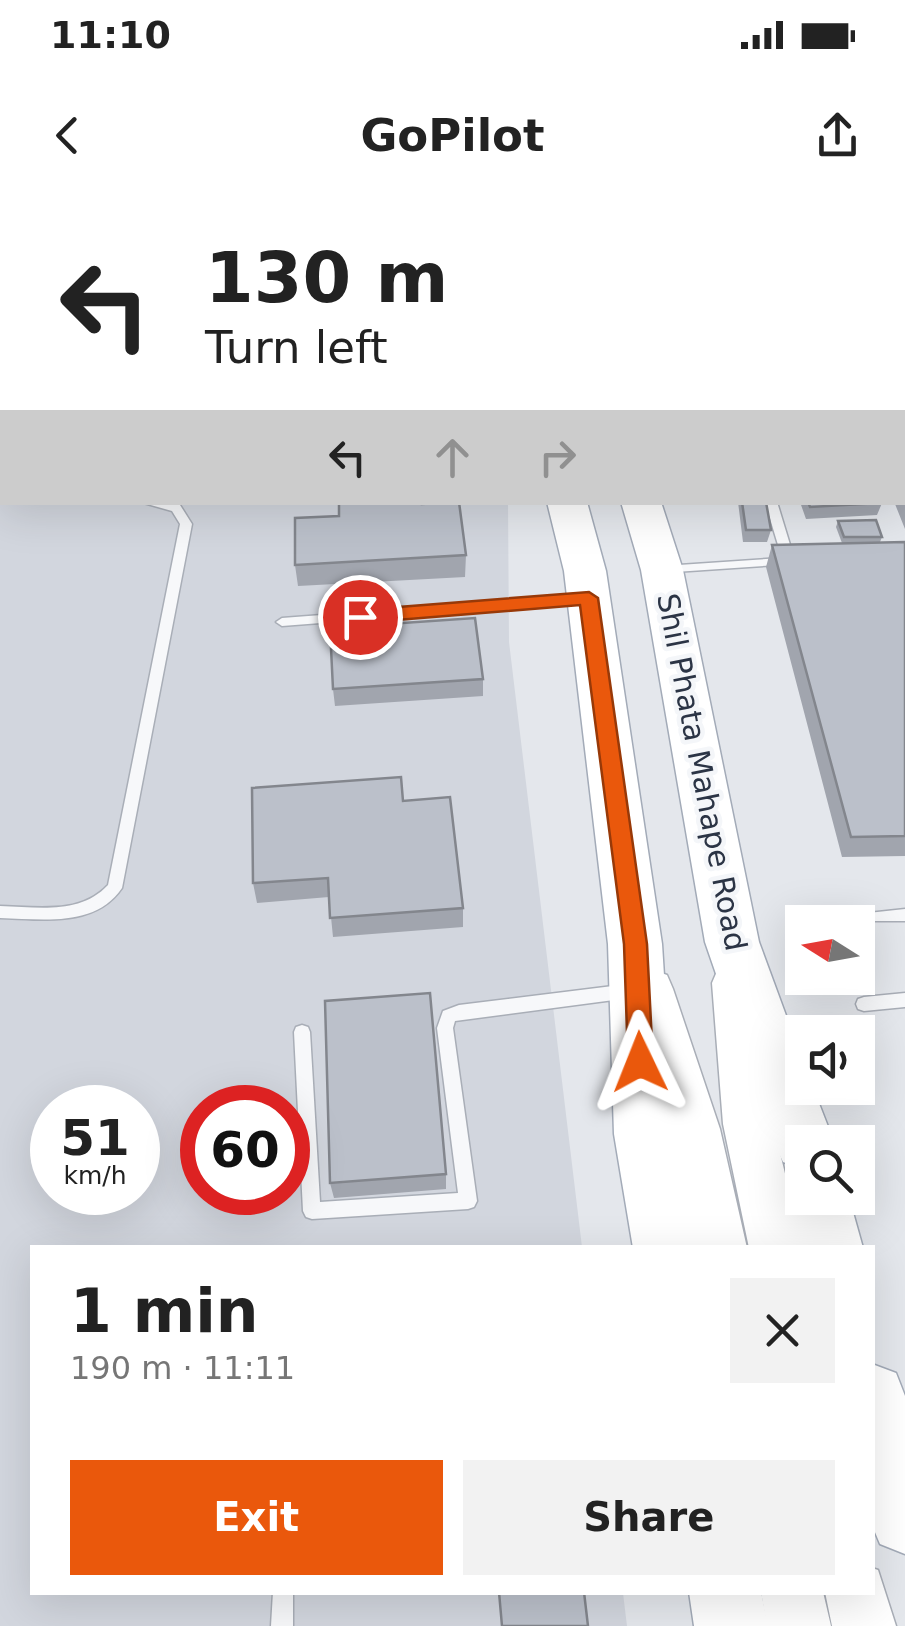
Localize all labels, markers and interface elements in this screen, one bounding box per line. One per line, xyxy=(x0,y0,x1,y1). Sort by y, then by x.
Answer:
text: 11:10 xyxy=(50,13,171,57)
icon: back xyxy=(40,108,95,163)
icon: share xyxy=(810,108,865,163)
text: GoPilot xyxy=(360,109,545,162)
text: 130 m xyxy=(205,237,448,319)
icon: left xyxy=(40,240,170,370)
text: Turn left xyxy=(205,321,388,374)
icon: left xyxy=(320,430,375,485)
icon: ahead xyxy=(425,430,480,485)
icon: right xyxy=(530,430,585,485)
pin xyxy=(318,575,403,660)
icon: arrive xyxy=(333,590,388,645)
street label: Shil Phata Mahape Road xyxy=(650,590,754,954)
north arrow xyxy=(785,905,875,995)
map controls xyxy=(785,905,875,1215)
position arrow xyxy=(588,1010,692,1114)
button: sound xyxy=(785,1015,875,1105)
speed limit sign: 60 xyxy=(180,1085,310,1215)
text: 51 xyxy=(60,1109,130,1167)
button: search xyxy=(785,1125,875,1215)
text: km/h xyxy=(63,1161,127,1190)
text: 1 min xyxy=(70,1276,258,1346)
button: close xyxy=(730,1278,835,1383)
text: 190 m · 11:11 xyxy=(70,1349,295,1387)
button: Exit xyxy=(70,1460,443,1575)
button: Share xyxy=(463,1460,835,1575)

